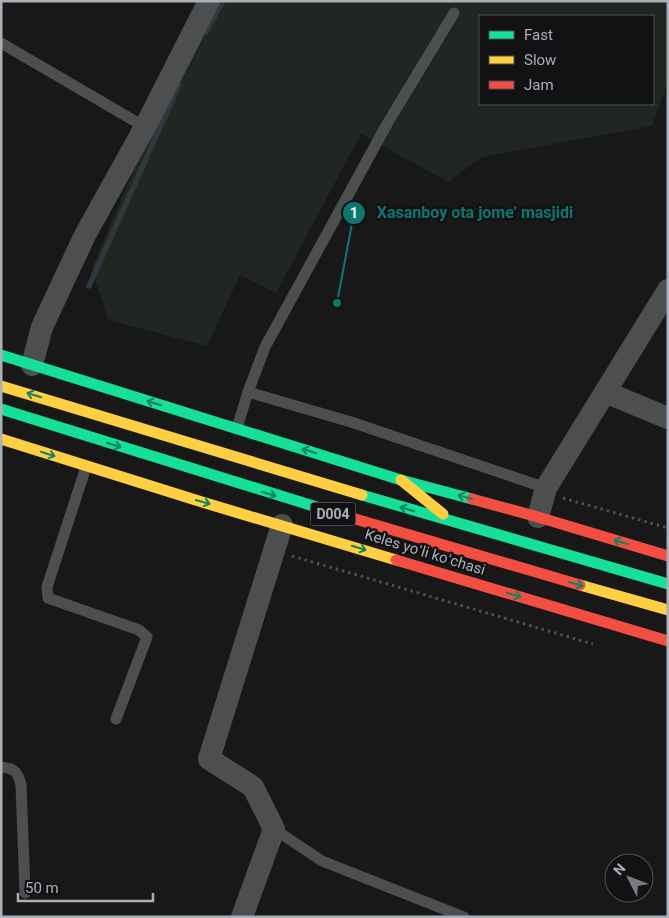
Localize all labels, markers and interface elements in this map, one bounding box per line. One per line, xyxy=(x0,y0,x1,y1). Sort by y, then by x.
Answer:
legend xyxy=(479,15,654,105)
text: Fast xyxy=(524,26,553,44)
text: Slow xyxy=(524,51,556,69)
text: Jam xyxy=(524,76,554,94)
callout: Xasanboy ota jome’ masjidi xyxy=(342,197,583,228)
text: Xasanboy ota jome’ masjidi xyxy=(377,203,573,222)
text: 1 xyxy=(350,204,358,222)
one-way arrow xyxy=(26,390,42,400)
one-way arrow xyxy=(146,397,162,407)
one-way arrow xyxy=(106,441,122,451)
one-way arrow xyxy=(302,446,317,455)
one-way arrow xyxy=(39,450,55,460)
one-way arrow xyxy=(261,490,277,500)
one-way arrow xyxy=(457,492,473,502)
one-way arrow xyxy=(194,498,210,508)
road number: D004 xyxy=(310,502,356,526)
one-way arrow xyxy=(399,503,415,513)
street label: Keles yoʻli koʻchasi xyxy=(362,525,488,579)
one-way arrow xyxy=(613,536,629,546)
one-way arrow xyxy=(350,543,366,553)
one-way arrow xyxy=(568,580,584,590)
one-way arrow xyxy=(506,590,522,600)
north arrow xyxy=(604,853,654,903)
text: N xyxy=(610,860,629,878)
scale bar xyxy=(18,870,152,902)
text: 50 m xyxy=(25,879,59,897)

